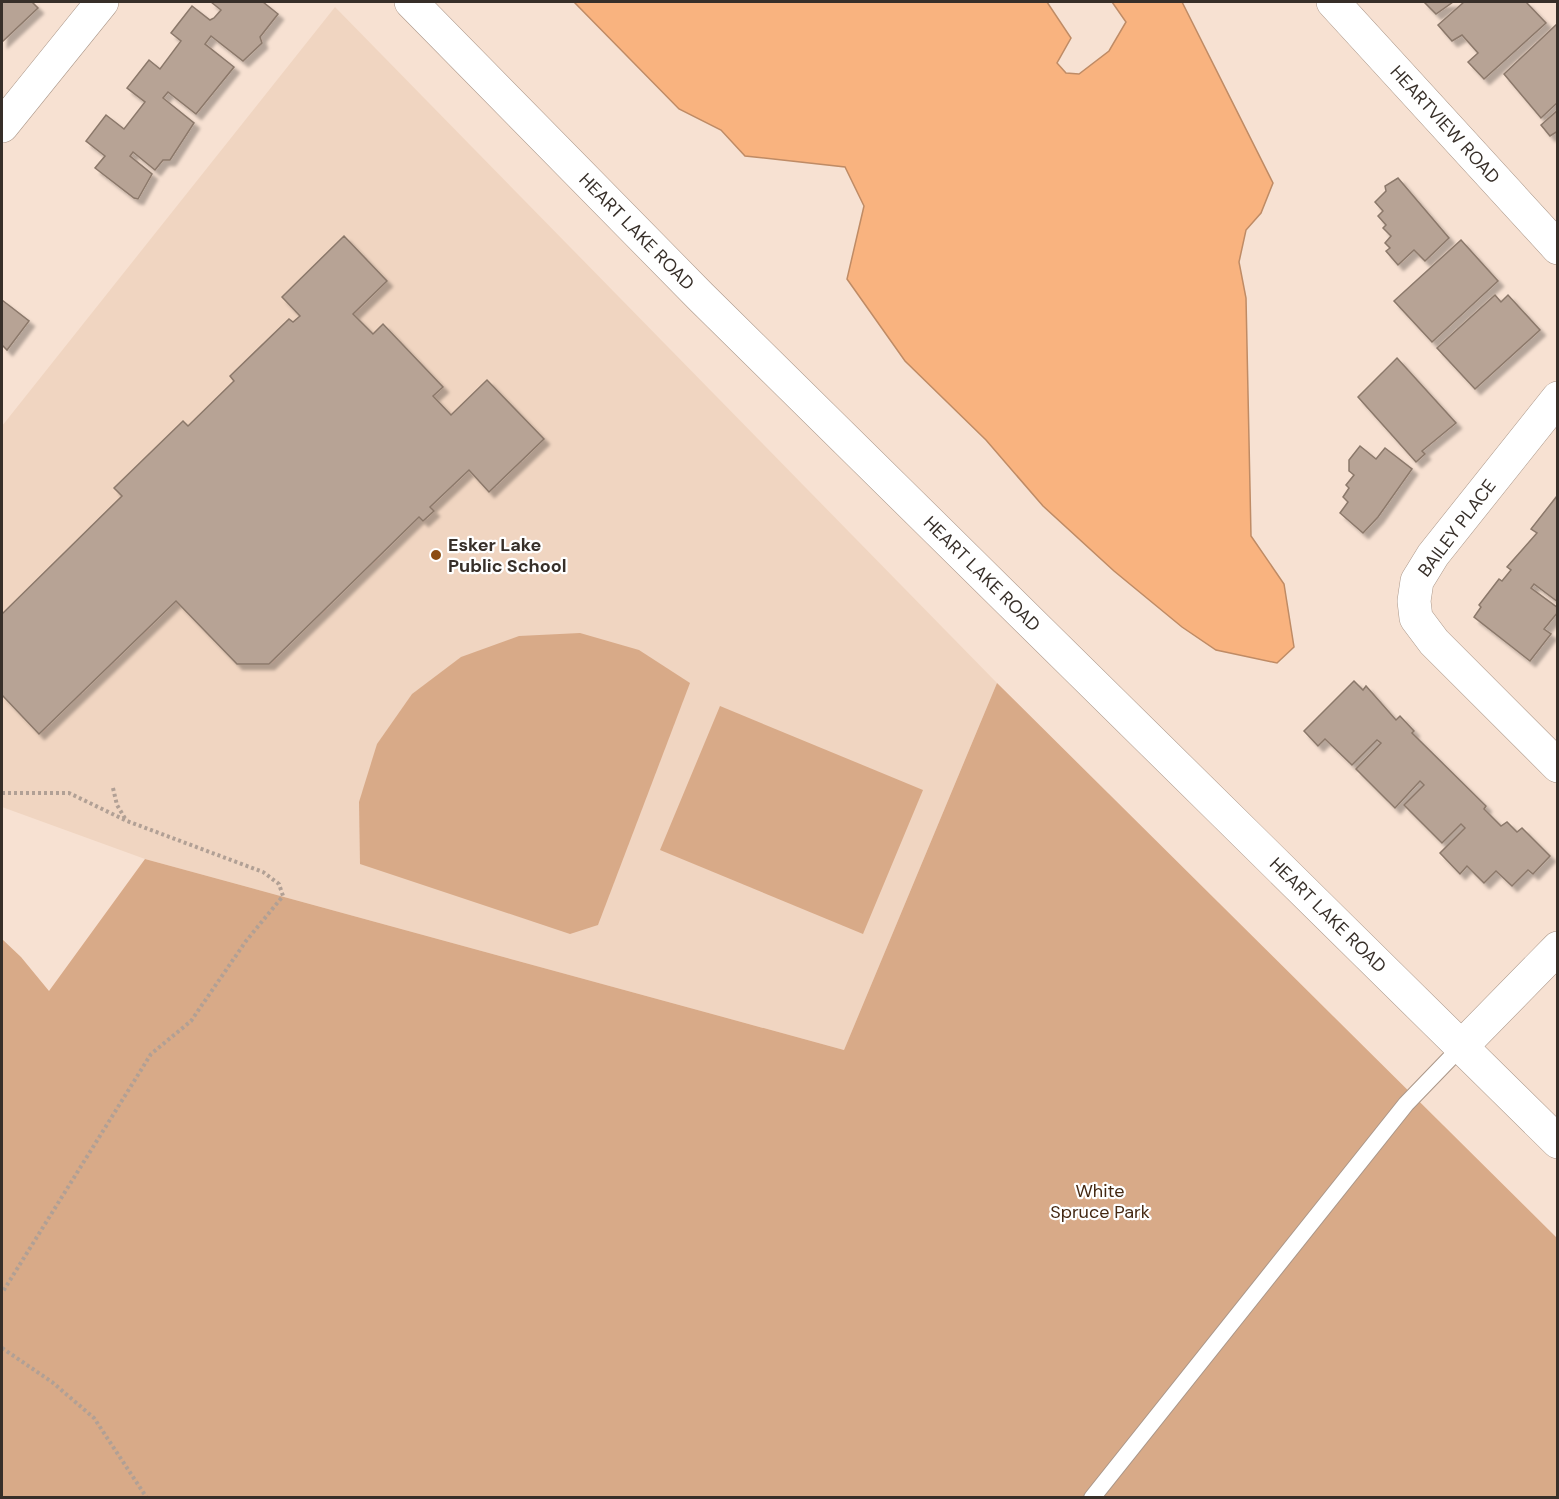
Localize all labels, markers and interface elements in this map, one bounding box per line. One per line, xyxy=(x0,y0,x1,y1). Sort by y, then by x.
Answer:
street label: HEARTVIEW ROAD xyxy=(1385,60,1505,189)
street label: HEART LAKE ROAD xyxy=(574,168,700,295)
street label: BAILEY PLACE xyxy=(1413,474,1501,582)
street label: HEART LAKE ROAD xyxy=(918,511,1045,637)
place label: Esker Lake Public School xyxy=(448,533,567,578)
marker: Esker Lake Public School xyxy=(429,548,443,562)
street label: HEART LAKE ROAD xyxy=(1264,852,1391,978)
park label: White Spruce Park xyxy=(1050,1179,1150,1224)

